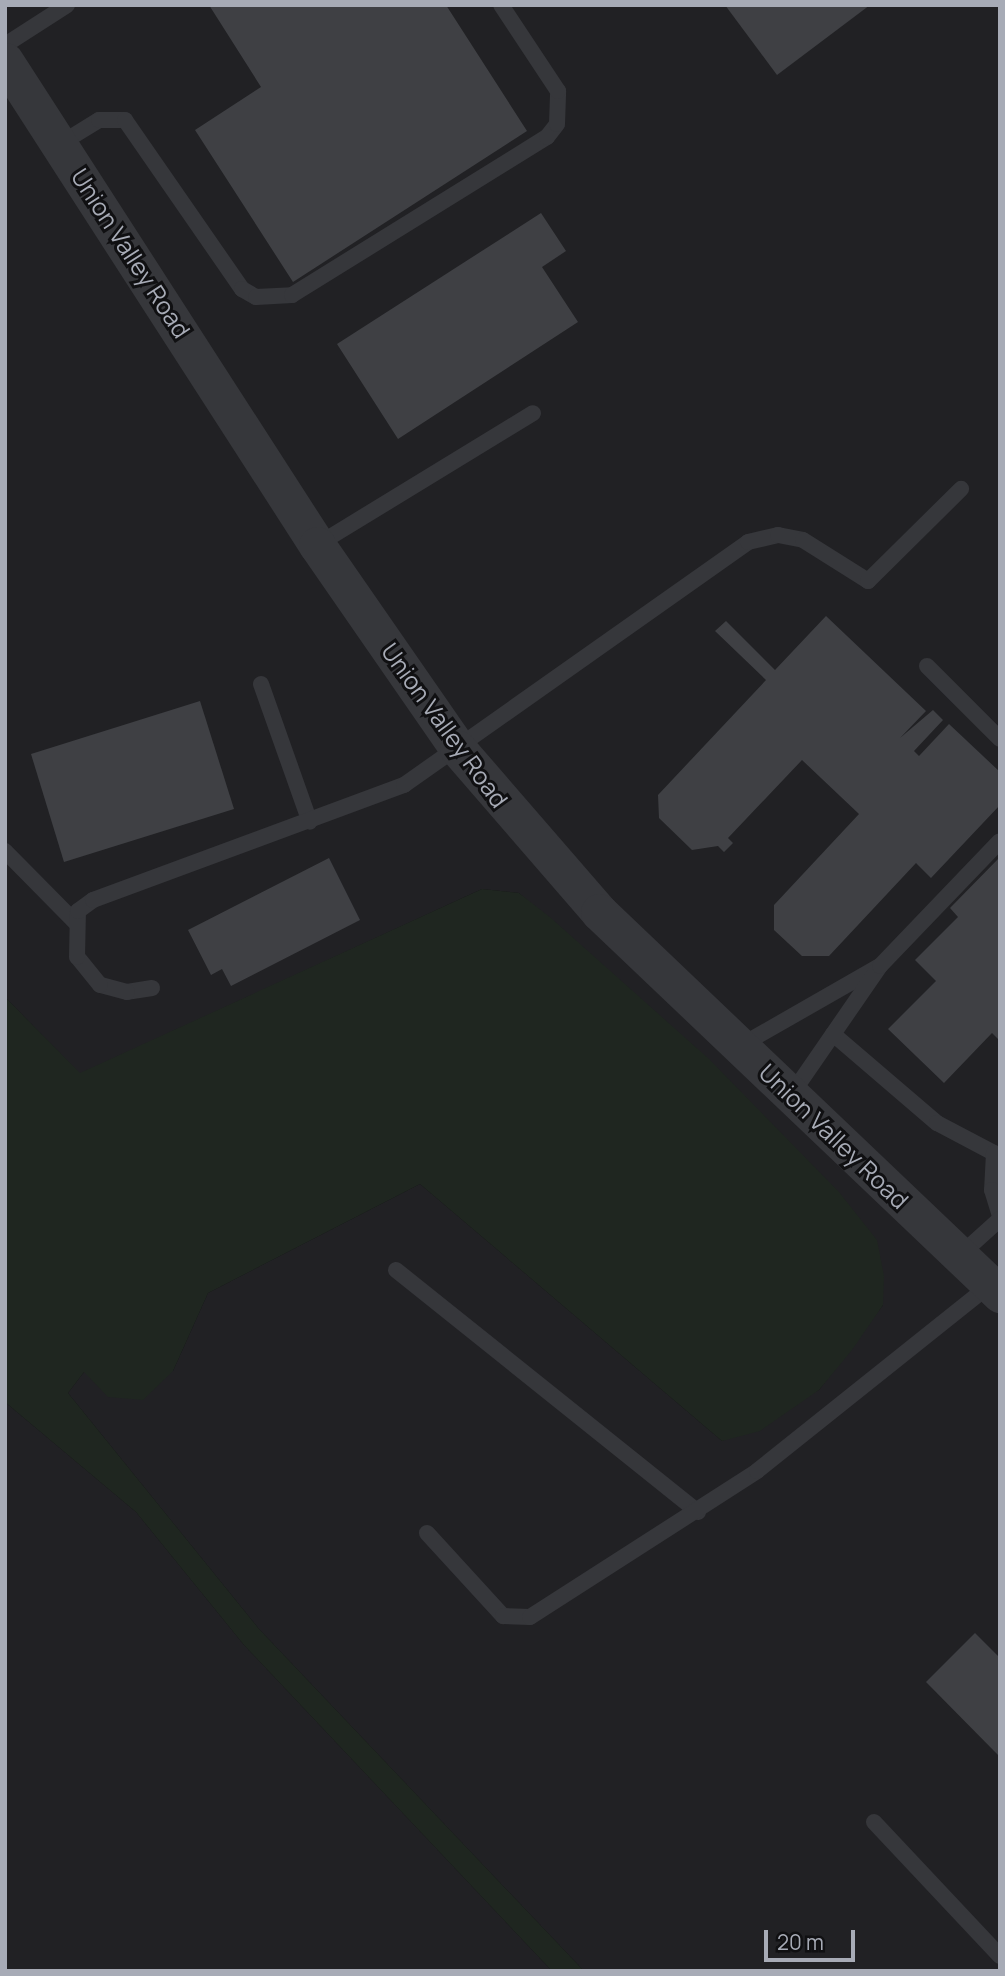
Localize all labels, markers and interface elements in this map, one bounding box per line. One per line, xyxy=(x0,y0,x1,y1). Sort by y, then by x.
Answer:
street label: Union Valley Road xyxy=(66,163,196,343)
street label: Union Valley Road xyxy=(376,637,514,813)
street label: Union Valley Road xyxy=(753,1058,915,1214)
scale bar xyxy=(767,1916,858,1960)
text: 20 m xyxy=(777,1928,824,1956)

